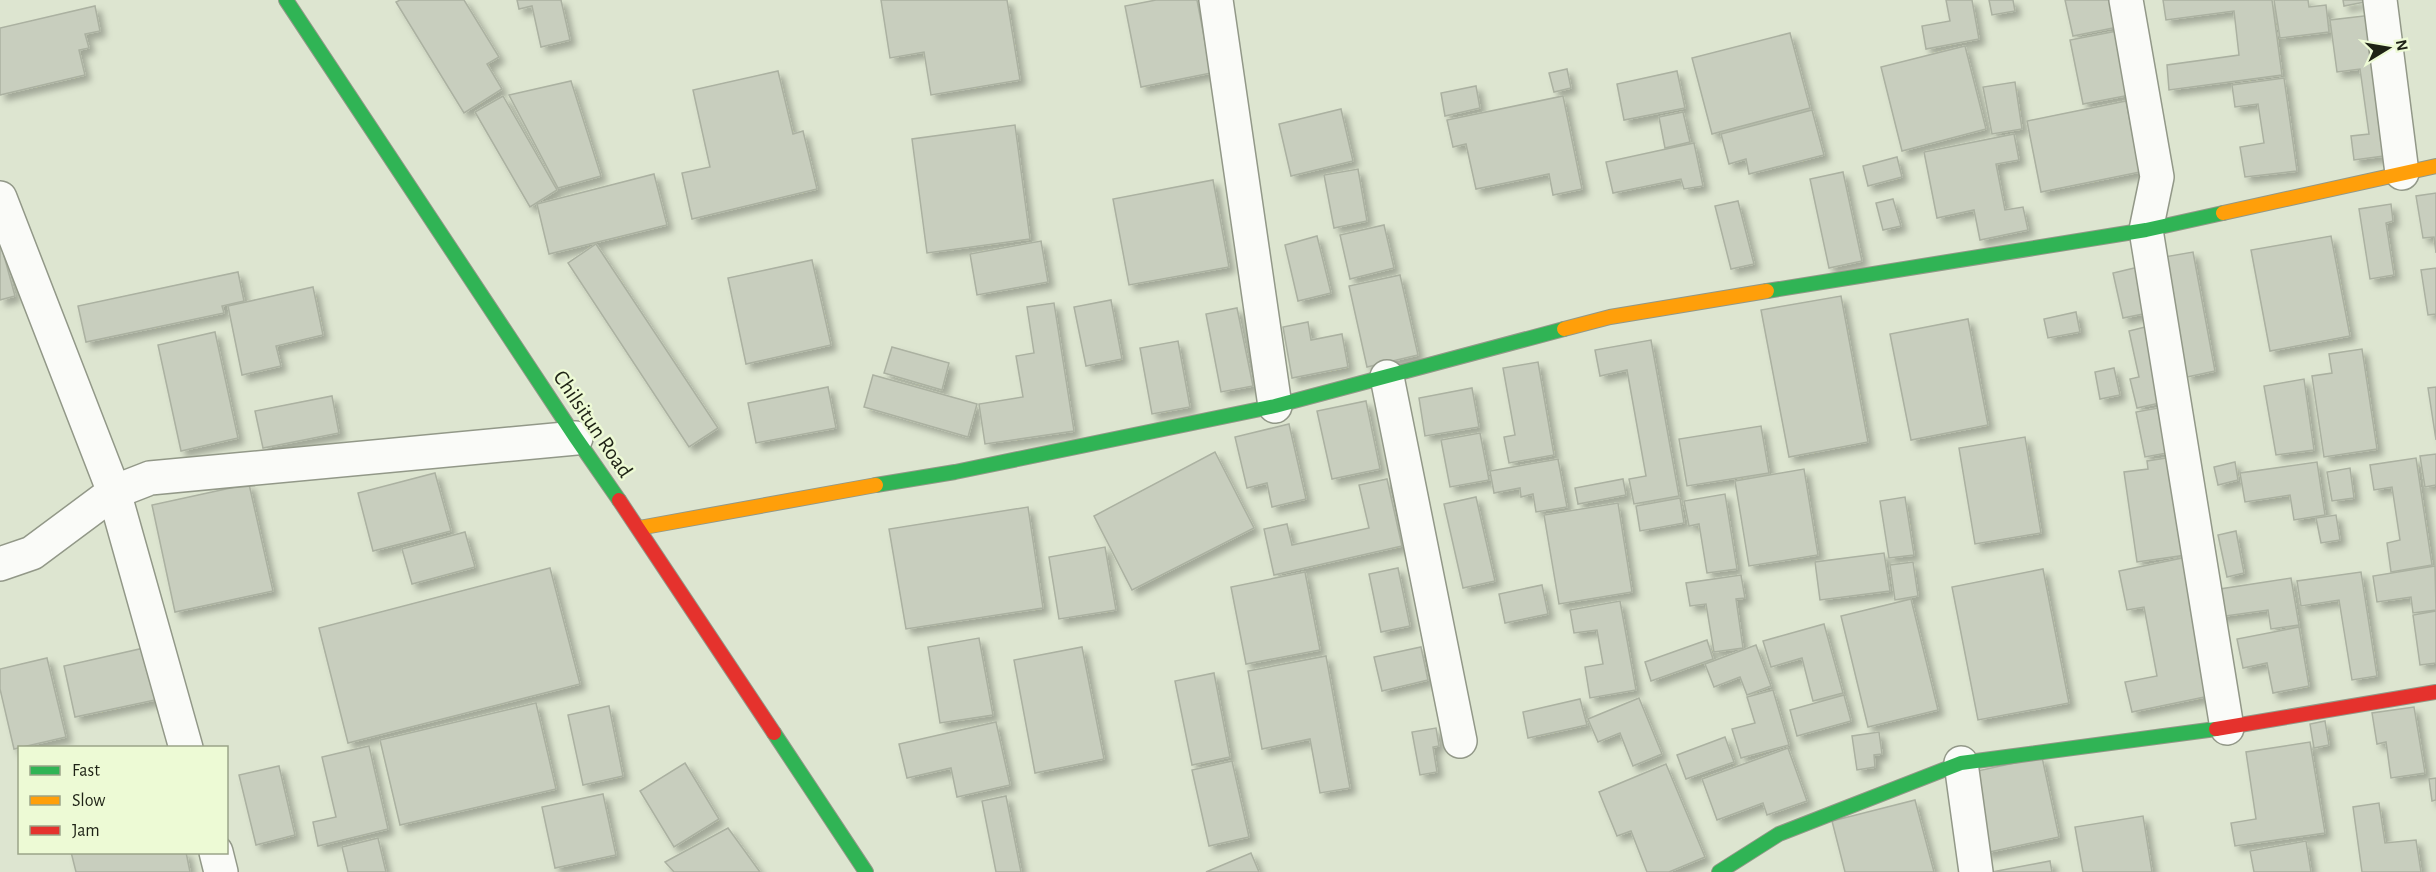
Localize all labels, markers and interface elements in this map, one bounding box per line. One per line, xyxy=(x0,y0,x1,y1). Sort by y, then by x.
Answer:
north arrow xyxy=(2358,18,2418,78)
text: N xyxy=(2393,38,2411,52)
street label: Chilsitun Road xyxy=(549,367,637,481)
legend xyxy=(18,746,228,854)
text: Fast xyxy=(72,762,100,780)
text: Slow xyxy=(72,792,105,810)
text: Jam xyxy=(72,822,100,840)

